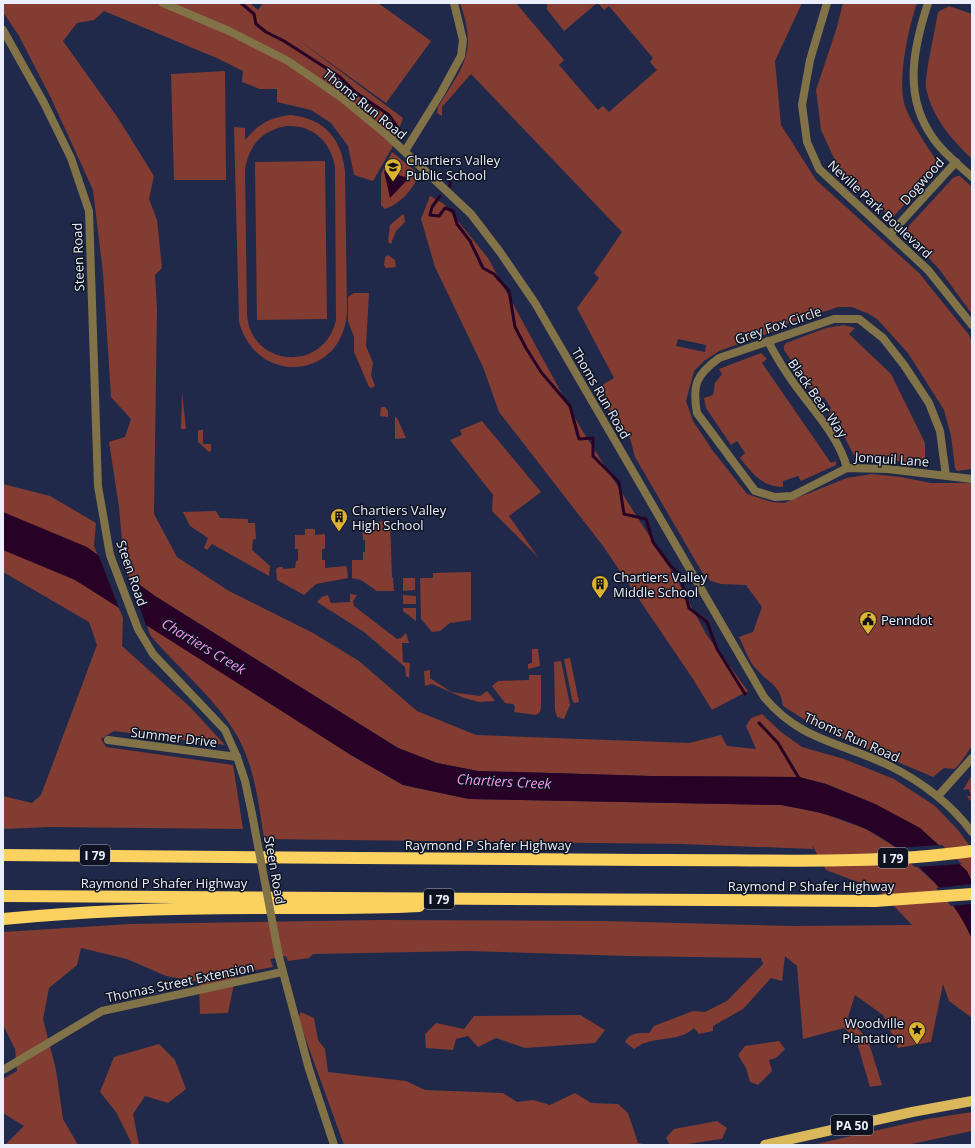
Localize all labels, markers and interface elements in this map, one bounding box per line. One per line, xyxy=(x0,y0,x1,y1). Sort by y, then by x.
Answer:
street label: Thoms Run Road xyxy=(319,65,411,143)
place label: Chartiers Valley Public School xyxy=(406,151,501,184)
street label: Dogwood xyxy=(896,153,948,209)
street label: Neville Park Boulevard xyxy=(824,156,936,262)
school or university icon: Chartiers Valley Public School xyxy=(383,157,403,182)
street label: Steen Road xyxy=(68,222,88,292)
street label: Grey Fox Circle xyxy=(732,302,824,348)
street label: Thoms Run Road xyxy=(567,344,635,442)
street label: Black Bear Way xyxy=(784,355,852,442)
street label: Jonquil Lane xyxy=(852,447,930,471)
place label: Chartiers Valley High School xyxy=(352,501,447,534)
building icon: Chartiers Valley High School xyxy=(329,507,349,532)
street label: Steen Road xyxy=(112,538,152,608)
place label: Chartiers Valley Middle School xyxy=(613,568,708,601)
building icon: Chartiers Valley Middle School xyxy=(590,574,610,599)
public building icon: Penndot xyxy=(858,610,878,635)
place label: Penndot xyxy=(881,611,933,629)
water label: Chartiers Creek xyxy=(159,613,250,679)
street label: Thoms Run Road xyxy=(801,708,903,766)
street label: Summer Drive xyxy=(130,723,218,751)
water label: Chartiers Creek xyxy=(456,769,553,793)
street label: Steen Road xyxy=(260,835,290,905)
street label: Raymond P Shafer Highway xyxy=(405,836,572,854)
road number: I 79 xyxy=(80,845,110,865)
road number: I 79 xyxy=(878,848,908,868)
street label: Raymond P Shafer Highway xyxy=(81,874,248,892)
street label: Raymond P Shafer Highway xyxy=(728,877,895,895)
road number: I 79 xyxy=(424,889,454,909)
street label: Thomas Street Extension xyxy=(104,958,256,1006)
place label: Woodville Plantation xyxy=(842,1014,904,1047)
place icon: Woodville Plantation xyxy=(907,1020,927,1045)
road number: PA 50 xyxy=(831,1115,873,1135)

